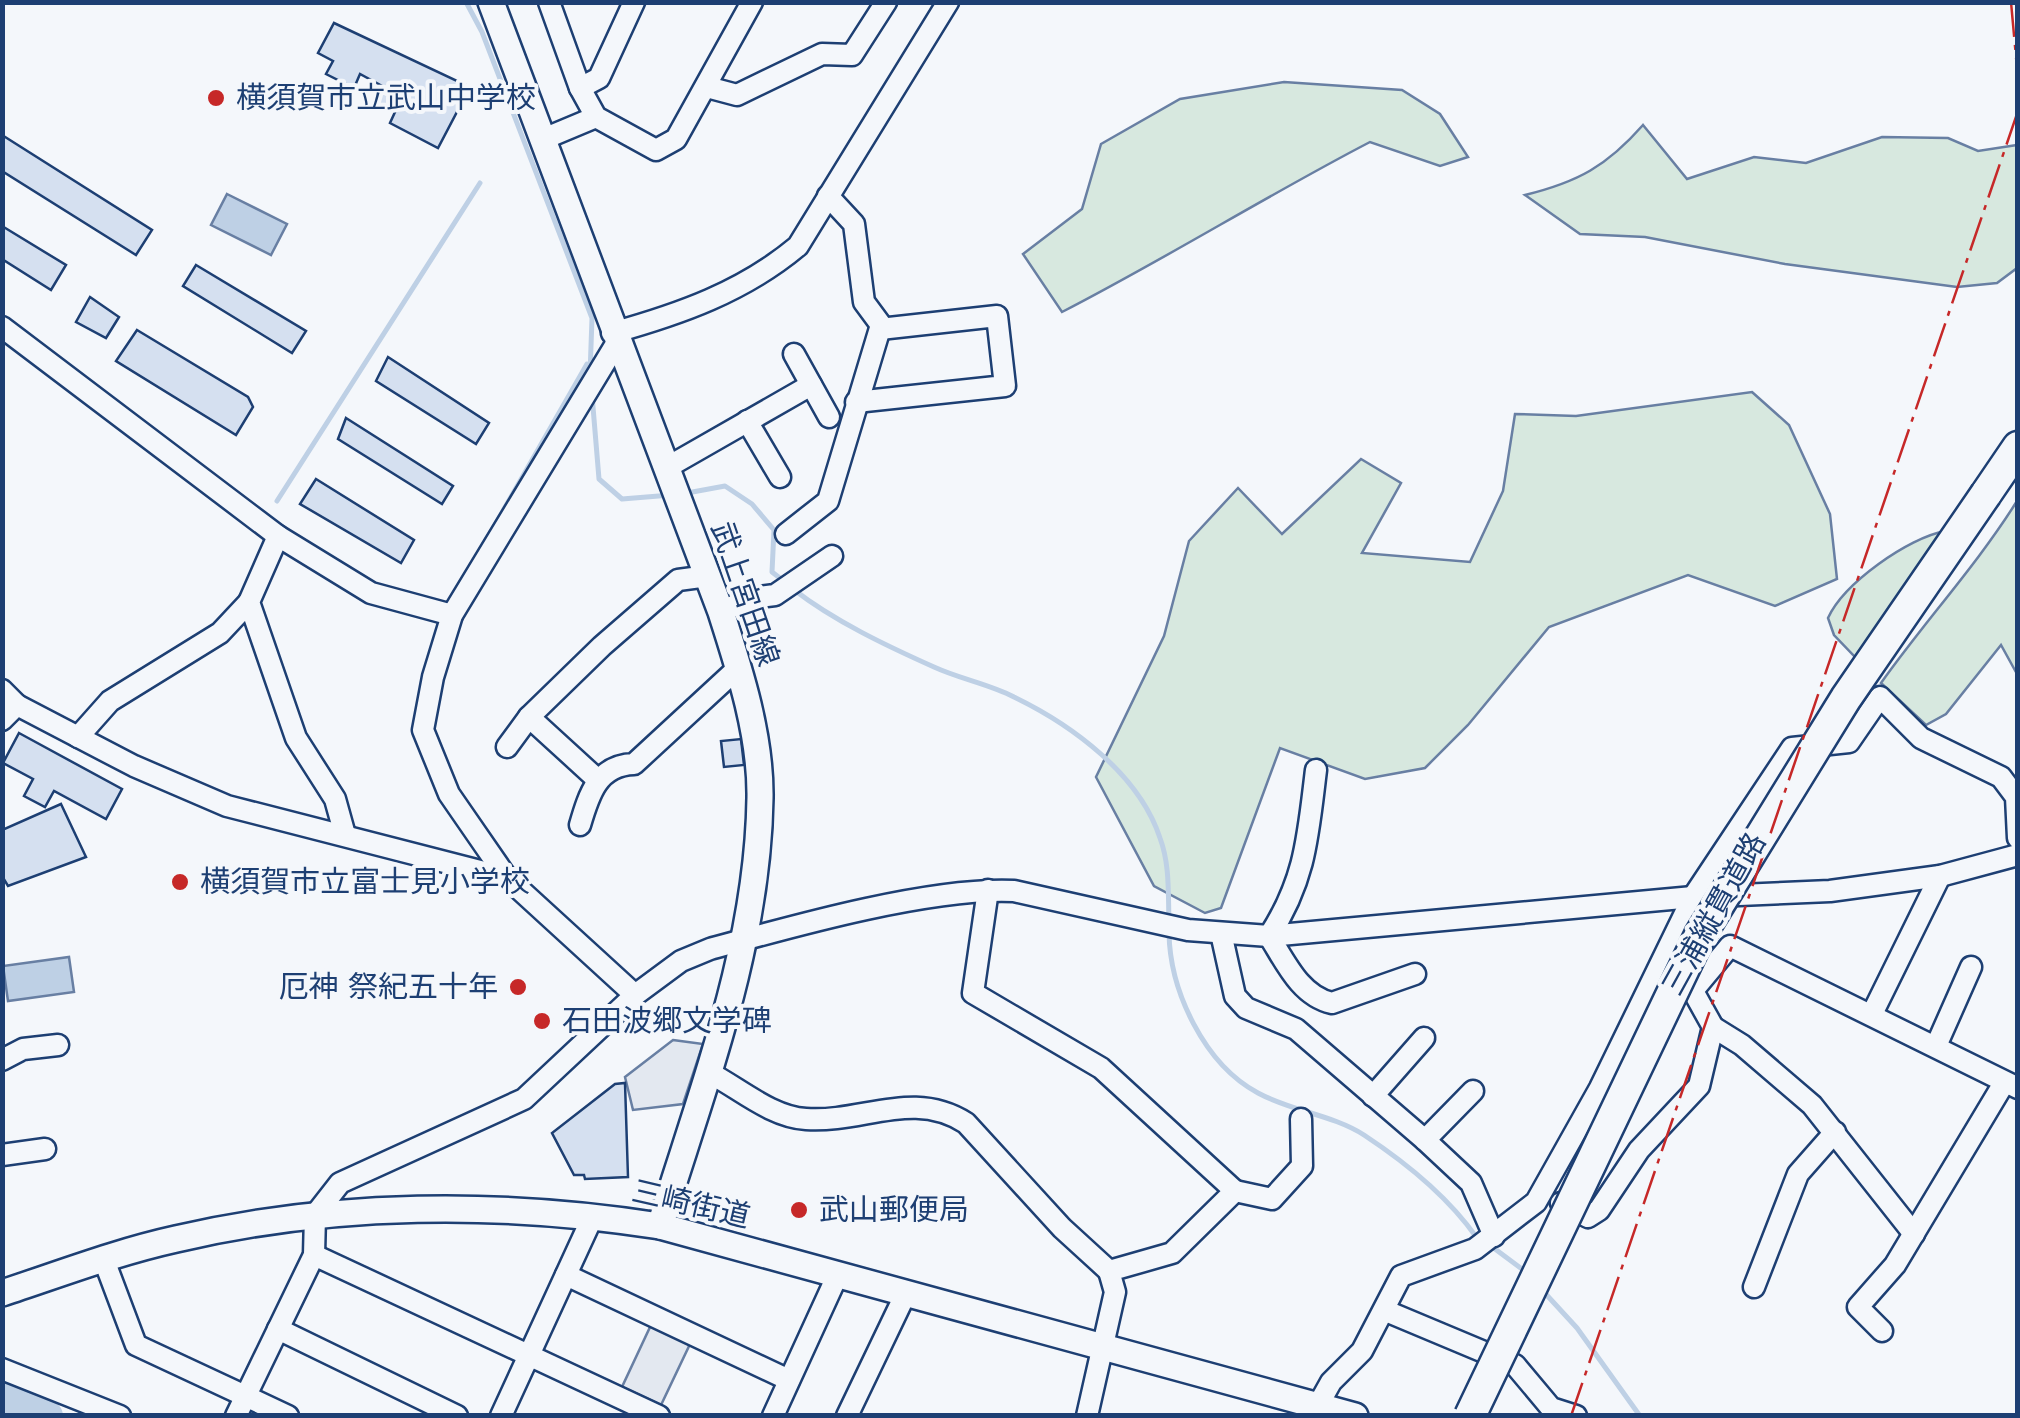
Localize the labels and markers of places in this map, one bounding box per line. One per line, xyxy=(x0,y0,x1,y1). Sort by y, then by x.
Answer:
place label: 横須賀市立武山中学校 xyxy=(236,80,536,115)
marker: 横須賀市立武山中学校 xyxy=(205,87,227,109)
place label: 横須賀市立富士見小学校 xyxy=(200,864,530,899)
marker: 横須賀市立富士見小学校 xyxy=(169,871,191,893)
place label: 厄神 祭紀五十年 xyxy=(278,969,498,1004)
marker: 厄神 祭紀五十年 xyxy=(507,976,529,998)
place label: 石田波郷文学碑 xyxy=(562,1003,772,1038)
marker: 石田波郷文学碑 xyxy=(531,1010,553,1032)
place label: 武山郵便局 xyxy=(819,1192,969,1227)
marker: 武山郵便局 xyxy=(788,1199,810,1221)

